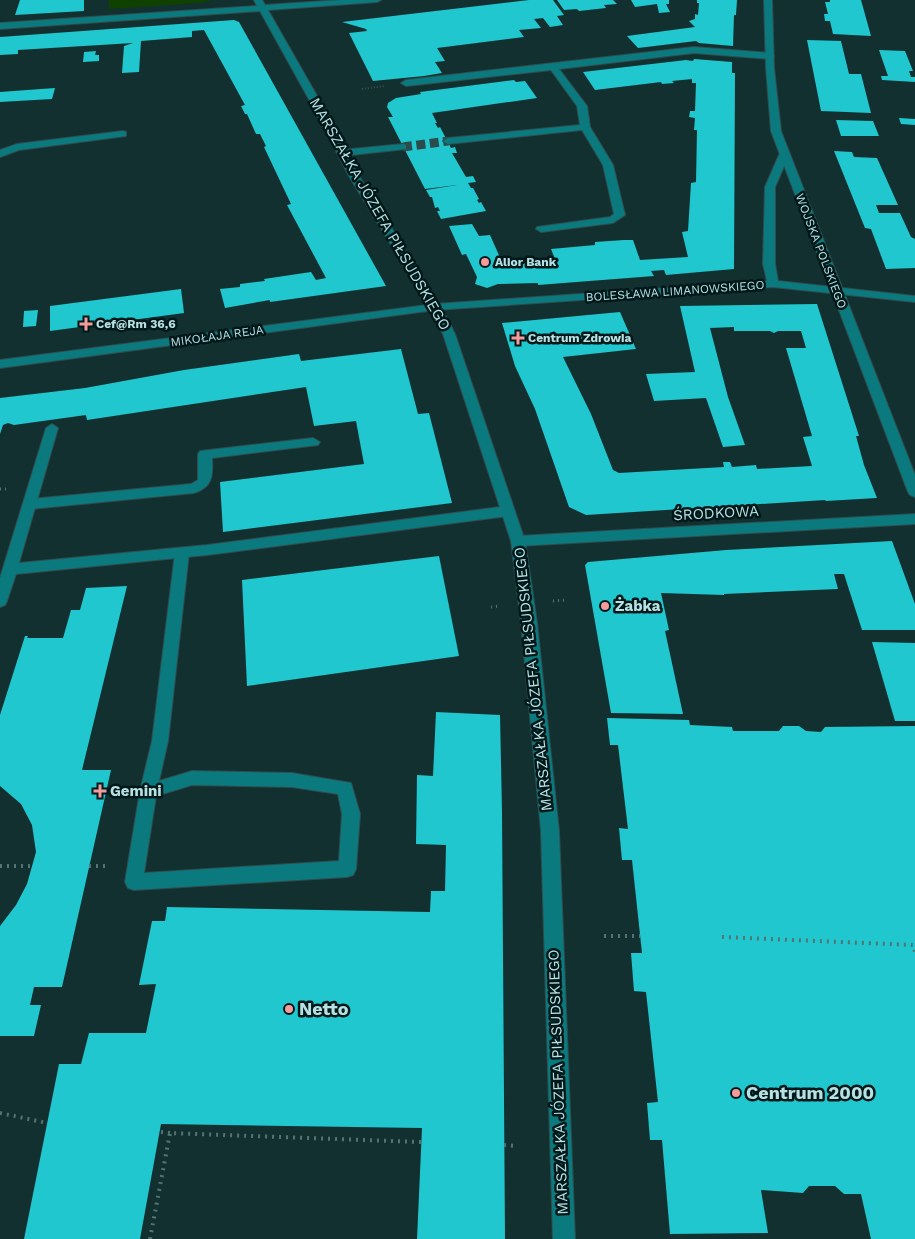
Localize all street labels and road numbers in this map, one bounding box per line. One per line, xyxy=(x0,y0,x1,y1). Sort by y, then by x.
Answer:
street label: MARSZAŁKA JÓZEFA PIŁSUDSKIEGO xyxy=(306,94,455,333)
street label: WOJSKA POLSKIEGO xyxy=(793,192,849,310)
street label: BOLESŁAWA LIMANOWSKIEGO xyxy=(585,278,765,304)
street label: MIKOŁAJA REJA xyxy=(170,323,264,349)
street label: ŚRODKOWA xyxy=(673,501,759,524)
street label: MARSZAŁKA JÓZEFA PIŁSUDSKIEGO xyxy=(509,546,556,812)
street label: MARSZAŁKA JÓZEFA PIŁSUDSKIEGO xyxy=(543,949,572,1215)

